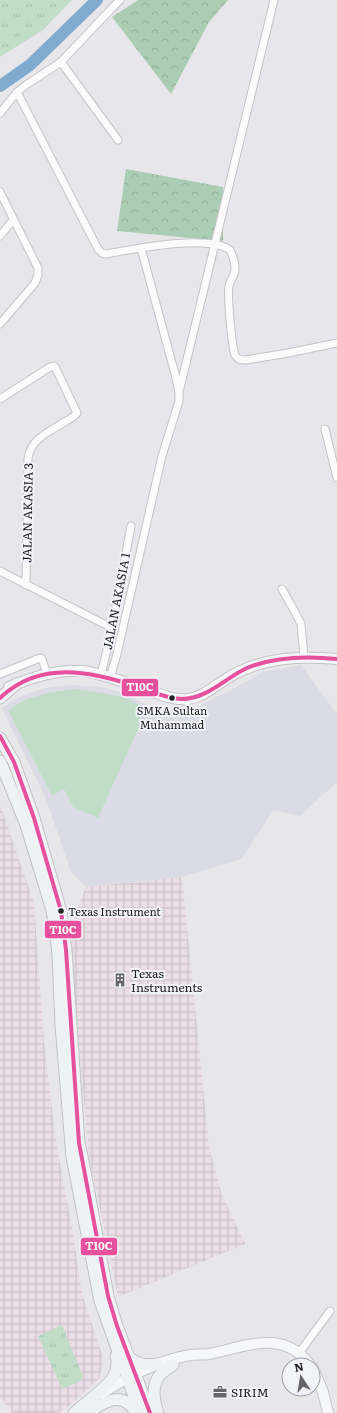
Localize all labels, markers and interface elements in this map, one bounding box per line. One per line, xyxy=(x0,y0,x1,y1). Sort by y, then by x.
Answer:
street label: JALAN AKASIA 3 xyxy=(17,463,37,563)
street label: JALAN AKASIA 1 xyxy=(98,551,134,651)
line badge: T10C xyxy=(121,678,159,697)
text: T10C xyxy=(126,678,154,694)
marker: SMKA Sultan Muhammad xyxy=(167,693,177,703)
place label: SMKA Sultan Muhammad xyxy=(137,702,207,732)
place label: Texas Instrument xyxy=(68,903,161,919)
marker: Texas Instrument xyxy=(56,906,66,916)
line badge: T10C xyxy=(44,920,82,939)
text: T10C xyxy=(49,921,77,937)
place label: Texas Instruments xyxy=(131,964,203,996)
building icon: Texas Instruments xyxy=(112,972,128,988)
line badge: T10C xyxy=(80,1237,118,1256)
text: T10C xyxy=(85,1237,113,1253)
north arrow xyxy=(281,1357,321,1397)
text: N xyxy=(293,1357,305,1375)
place label: SIRIM xyxy=(231,1383,269,1401)
office icon: SIRIM xyxy=(212,1384,228,1400)

